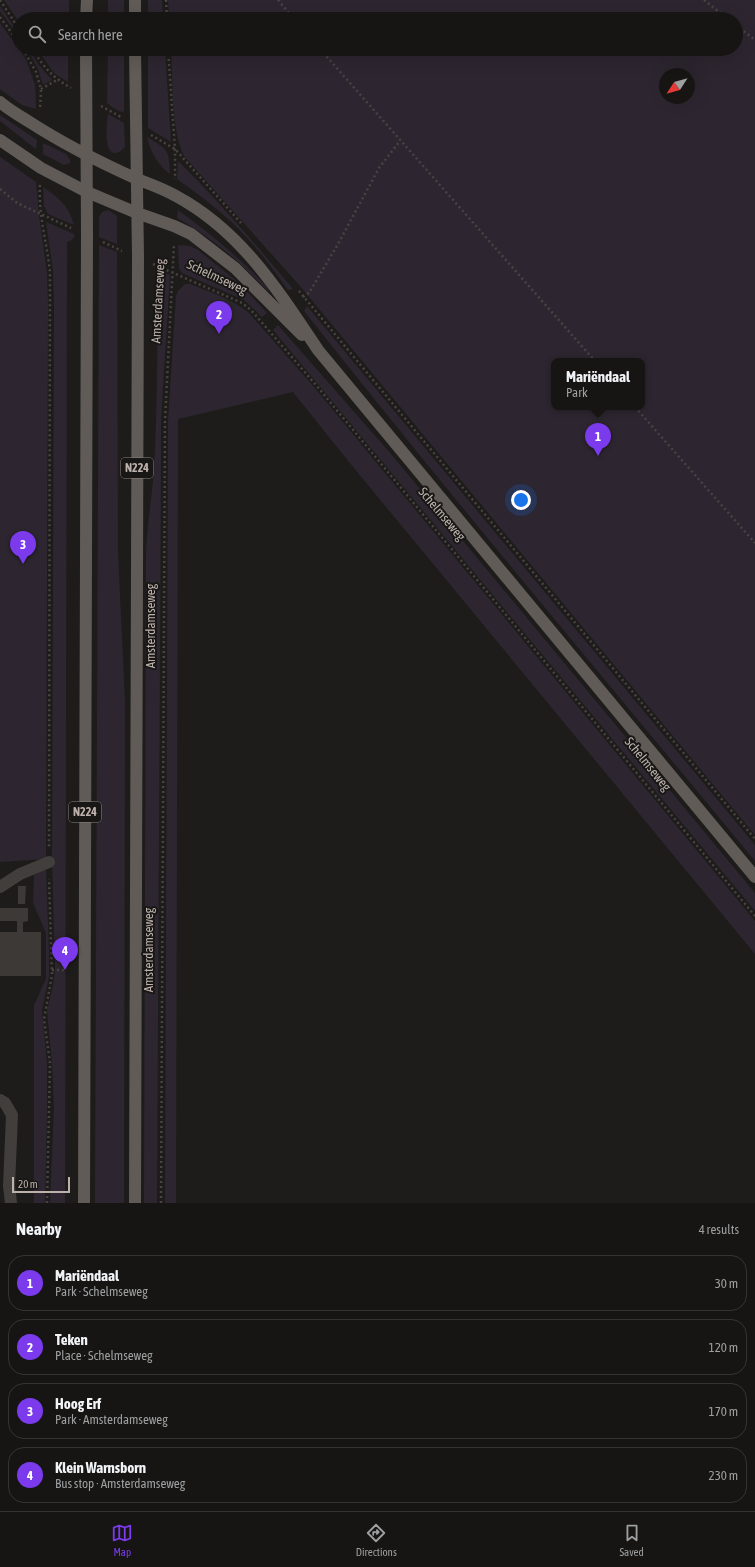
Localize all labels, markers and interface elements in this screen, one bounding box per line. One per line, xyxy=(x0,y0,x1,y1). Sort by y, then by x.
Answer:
search box xyxy=(12,12,743,56)
icon: search xyxy=(26,23,48,45)
text: Search here xyxy=(58,26,123,43)
north arrow xyxy=(659,68,695,104)
street label: Schelmseweg xyxy=(184,257,250,298)
street label: Amsterdamseweg xyxy=(148,258,168,344)
pin: 2 xyxy=(206,301,232,334)
popup xyxy=(551,358,645,410)
text: Mariëndaal xyxy=(566,368,630,385)
text: Park xyxy=(566,385,588,400)
pin: 1 xyxy=(585,423,611,456)
road number: N224 xyxy=(121,458,153,478)
street label: Schelmseweg xyxy=(415,484,469,544)
your location xyxy=(511,490,531,510)
pin: 3 xyxy=(10,531,36,564)
street label: Amsterdamseweg xyxy=(143,583,158,668)
street label: Schelmseweg xyxy=(622,734,674,794)
road number: N224 xyxy=(69,802,101,822)
street label: Amsterdamseweg xyxy=(141,907,156,992)
pin: 4 xyxy=(52,937,78,970)
scale bar xyxy=(12,1175,70,1194)
text: 20 m xyxy=(18,1178,38,1190)
text: Nearby xyxy=(16,1219,62,1239)
text: 4 results xyxy=(699,1222,739,1237)
text: Mariëndaal xyxy=(55,1267,119,1284)
text: 1 xyxy=(27,1276,33,1291)
text: 30 m xyxy=(715,1276,738,1291)
text: Park · Schelmseweg xyxy=(55,1284,148,1299)
text: Teken xyxy=(55,1331,88,1348)
text: 2 xyxy=(27,1340,33,1355)
text: 120 m xyxy=(709,1340,738,1355)
text: Place · Schelmseweg xyxy=(55,1348,153,1363)
text: Hoog Erf xyxy=(55,1395,101,1412)
text: 3 xyxy=(27,1404,33,1419)
text: 170 m xyxy=(709,1404,738,1419)
text: Park · Amsterdamseweg xyxy=(55,1412,168,1427)
text: Klein Warnsborn xyxy=(55,1459,146,1476)
text: 4 xyxy=(27,1468,33,1483)
text: 230 m xyxy=(709,1468,738,1483)
text: Bus stop · Amsterdamseweg xyxy=(55,1476,185,1491)
tab: Map xyxy=(111,1522,133,1558)
tab: Directions xyxy=(356,1522,397,1558)
tab: Saved xyxy=(619,1522,644,1558)

